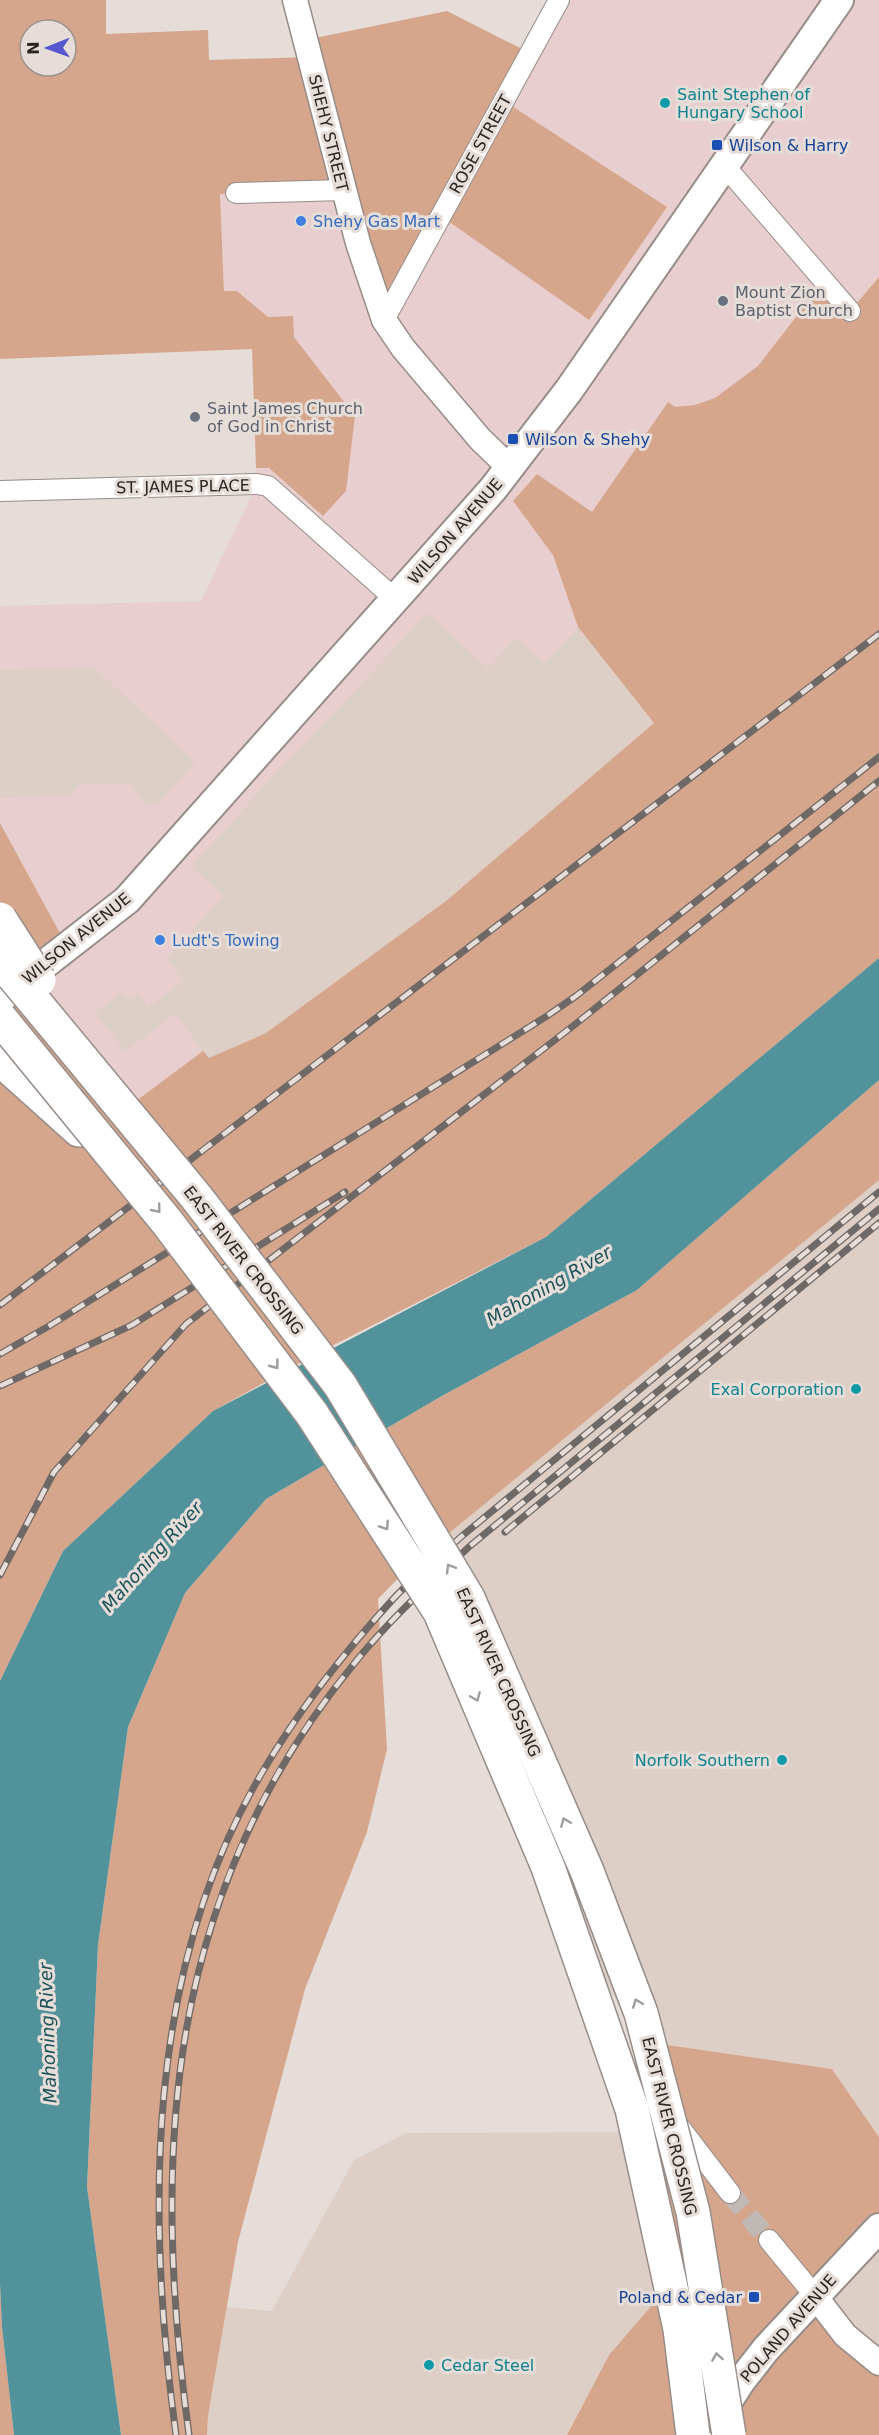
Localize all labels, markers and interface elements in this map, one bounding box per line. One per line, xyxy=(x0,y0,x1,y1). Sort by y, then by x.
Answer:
north arrow xyxy=(18,18,78,78)
text: N xyxy=(24,41,43,55)
street label: SHEHY STREET xyxy=(305,72,352,194)
place label: Saint Stephen of Hungary School xyxy=(677,85,810,122)
street label: ROSE STREET xyxy=(445,91,516,197)
marker: Saint Stephen of Hungary School xyxy=(658,96,672,110)
place label: Wilson & Harry xyxy=(729,136,848,155)
marker: Wilson & Harry xyxy=(710,138,724,152)
place label: Shehy Gas Mart xyxy=(313,212,440,231)
marker: Shehy Gas Mart xyxy=(294,214,308,228)
place label: Mount Zion Baptist Church xyxy=(735,283,853,320)
marker: Mount Zion Baptist Church xyxy=(716,294,730,308)
place label: Saint James Church of God in Christ xyxy=(207,399,363,436)
marker: Saint James Church of God in Christ xyxy=(188,410,202,424)
place label: Wilson & Shehy xyxy=(525,430,650,449)
marker: Wilson & Shehy xyxy=(506,432,520,446)
street label: WILSON AVENUE xyxy=(404,475,507,588)
street label: ST. JAMES PLACE xyxy=(116,476,250,497)
street label: WILSON AVENUE xyxy=(18,889,134,988)
place label: Ludt's Towing xyxy=(172,931,280,950)
marker: Ludt's Towing xyxy=(153,933,167,947)
street label: EAST RIVER CROSSING xyxy=(180,1182,308,1338)
one-way arrow xyxy=(149,1203,160,1214)
water label: Mahoning River xyxy=(483,1241,616,1330)
one-way arrow xyxy=(268,1358,279,1369)
place label: Exal Corporation xyxy=(711,1380,844,1399)
marker: Exal Corporation xyxy=(849,1382,863,1396)
water label: Mahoning River xyxy=(97,1496,208,1616)
one-way arrow xyxy=(377,1520,389,1530)
one-way arrow xyxy=(446,1564,457,1574)
street label: EAST RIVER CROSSING xyxy=(453,1585,545,1760)
one-way arrow xyxy=(469,1691,481,1702)
place label: Norfolk Southern xyxy=(635,1751,770,1770)
marker: Norfolk Southern xyxy=(775,1753,789,1767)
one-way arrow xyxy=(560,1817,572,1828)
water label: Mahoning River xyxy=(34,1961,60,2104)
one-way arrow xyxy=(632,1998,644,2009)
street label: EAST RIVER CROSSING xyxy=(638,2035,701,2217)
street label: POLAND AVENUE xyxy=(736,2271,840,2386)
place label: Poland & Cedar xyxy=(618,2288,742,2307)
marker: Poland & Cedar xyxy=(747,2290,761,2304)
one-way arrow xyxy=(711,2352,723,2361)
place label: Cedar Steel xyxy=(441,2356,534,2375)
marker: Cedar Steel xyxy=(422,2358,436,2372)

